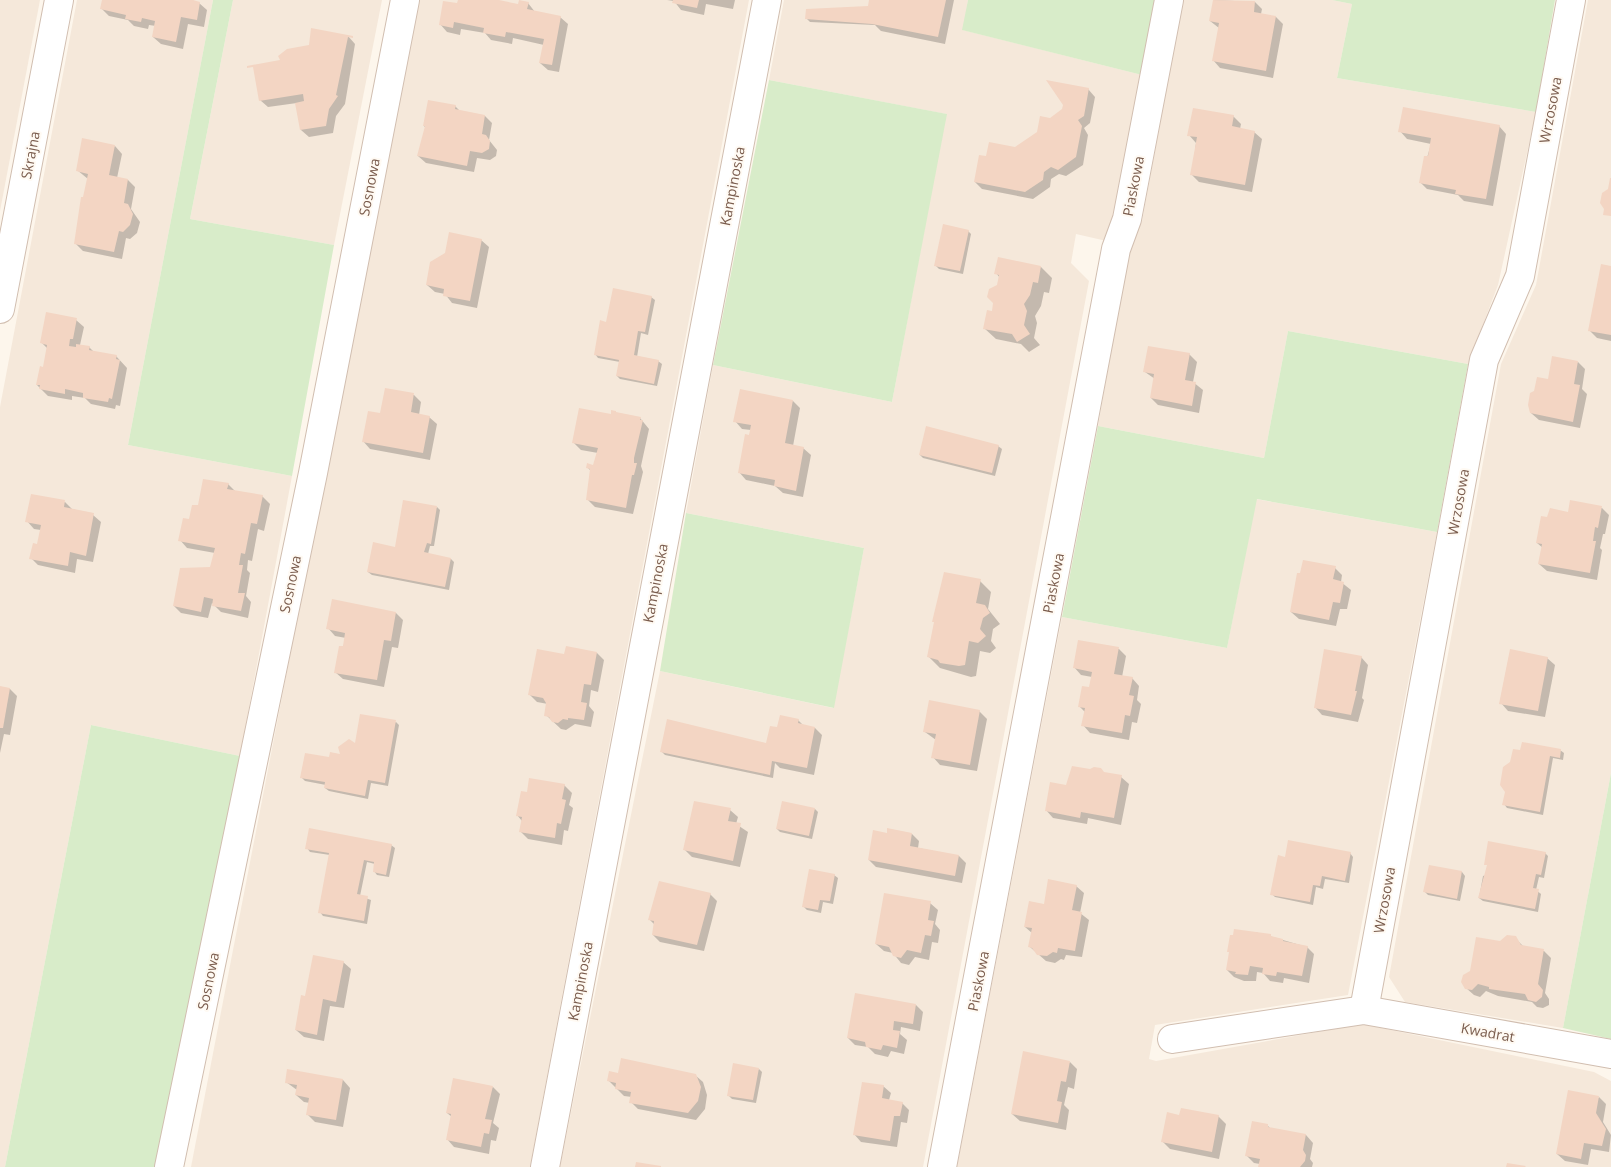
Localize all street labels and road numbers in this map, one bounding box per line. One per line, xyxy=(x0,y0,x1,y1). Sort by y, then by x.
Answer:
street label: Wrzosowa xyxy=(1534,75,1566,145)
street label: Skrajna xyxy=(16,129,44,181)
street label: Kampinoska xyxy=(715,145,749,227)
street label: Piaskowa xyxy=(1118,154,1148,218)
street label: Sosnowa xyxy=(354,157,384,217)
street label: Wrzosowa xyxy=(1443,467,1473,537)
street label: Kampinoska xyxy=(638,542,672,624)
street label: Piaskowa xyxy=(1038,551,1068,615)
street label: Sosnowa xyxy=(275,553,305,615)
street label: Wrzosowa xyxy=(1369,865,1399,935)
street label: Kampinoska xyxy=(563,940,597,1022)
street label: Piaskowa xyxy=(963,949,993,1013)
street label: Sosnowa xyxy=(193,950,223,1012)
street label: Kwadrat xyxy=(1460,1018,1516,1046)

